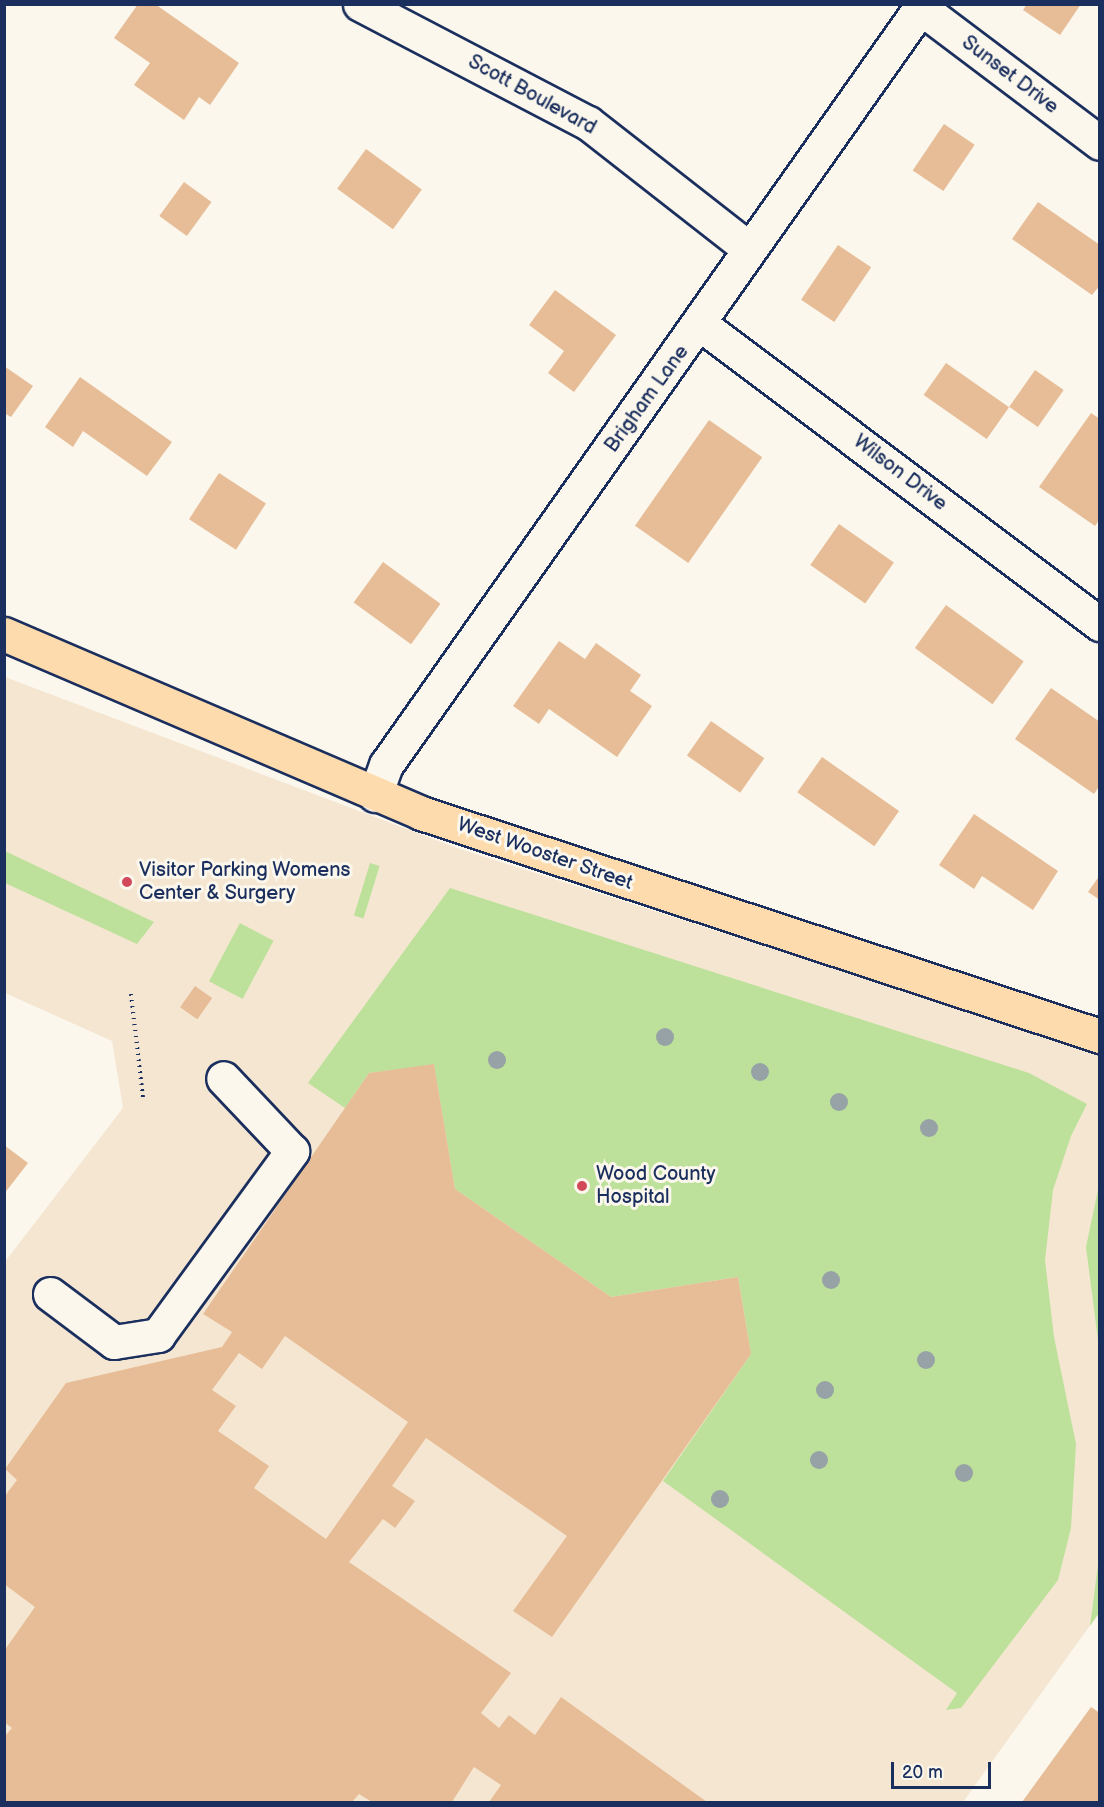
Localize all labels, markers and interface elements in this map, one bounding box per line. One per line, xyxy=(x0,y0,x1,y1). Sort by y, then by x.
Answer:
street label: Sunset Drive xyxy=(957,31,1063,119)
street label: Scott Boulevard xyxy=(464,50,600,140)
street label: Brigham Lane xyxy=(600,341,694,457)
street label: Wilson Drive xyxy=(848,430,952,516)
street label: West Wooster Street xyxy=(454,813,636,895)
place label: Visitor Parking Womens Center & Surgery xyxy=(139,858,351,905)
marker: Visitor Parking Womens Center & Surgery xyxy=(120,875,134,889)
place label: Wood County Hospital xyxy=(596,1162,716,1209)
marker: Wood County Hospital xyxy=(573,1177,591,1195)
scale bar xyxy=(894,1750,994,1788)
text: 20 m xyxy=(902,1762,943,1783)

